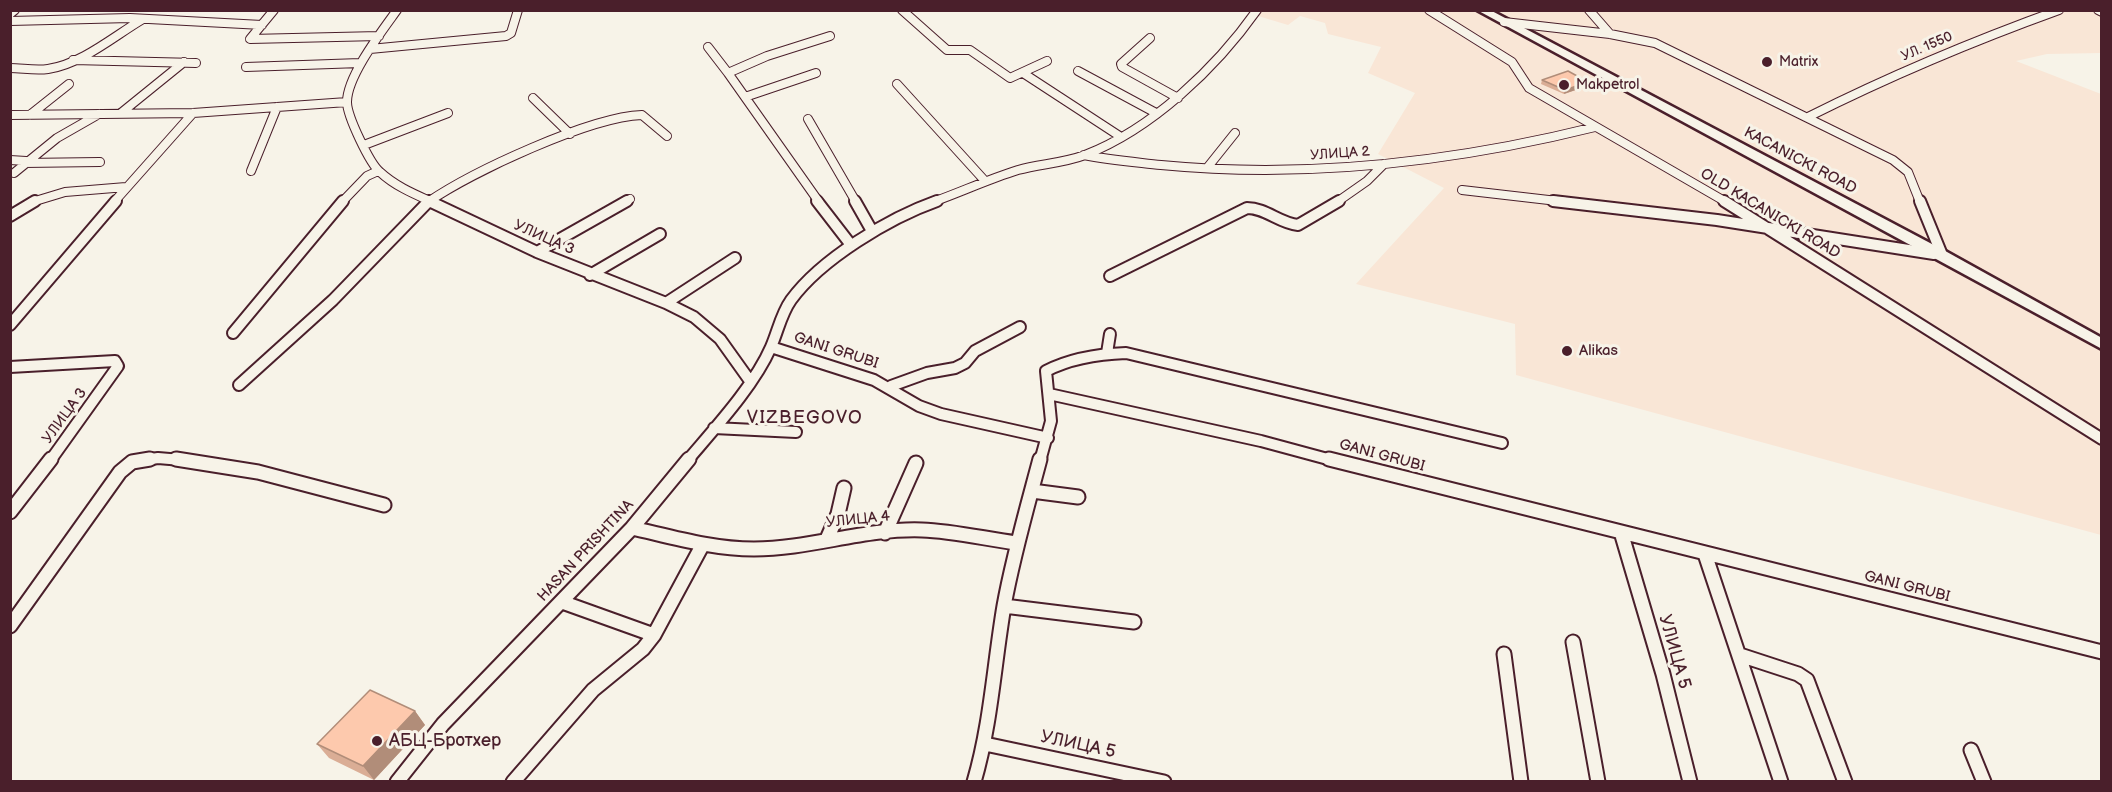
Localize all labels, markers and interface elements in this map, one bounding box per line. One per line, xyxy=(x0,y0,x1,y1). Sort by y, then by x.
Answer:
street label: УЛ. 1550 xyxy=(1899,29,1955,65)
place label: Matrix xyxy=(1779,54,1818,70)
marker: Matrix xyxy=(1760,55,1774,69)
place label: Makpetrol xyxy=(1576,77,1639,93)
marker: Makpetrol xyxy=(1557,78,1571,92)
street label: KACANICKI ROAD xyxy=(1741,124,1859,198)
street label: УЛИЦА 2 xyxy=(1310,144,1370,164)
street label: OLD KACANICKI ROAD xyxy=(1697,165,1843,263)
street label: УЛИЦА 3 xyxy=(511,217,577,259)
street label: GANI GRUBI xyxy=(791,329,881,373)
place label: Alikas xyxy=(1579,342,1618,360)
marker: Alikas xyxy=(1560,344,1574,358)
street label: УЛИЦА 3 xyxy=(39,385,91,447)
district label: VIZBEGOVO xyxy=(747,407,863,429)
street label: GANI GRUBI xyxy=(1337,436,1427,476)
street label: HASAN PRISHTINA xyxy=(534,496,638,606)
street label: УЛИЦА 4 xyxy=(825,508,891,532)
street label: GANI GRUBI xyxy=(1862,568,1952,606)
street label: УЛИЦА 5 xyxy=(1653,612,1695,692)
street label: УЛИЦА 5 xyxy=(1038,726,1118,764)
place label: АБЦ-Бротхер xyxy=(389,730,501,752)
marker: АБЦ-Бротхер xyxy=(370,734,384,748)

